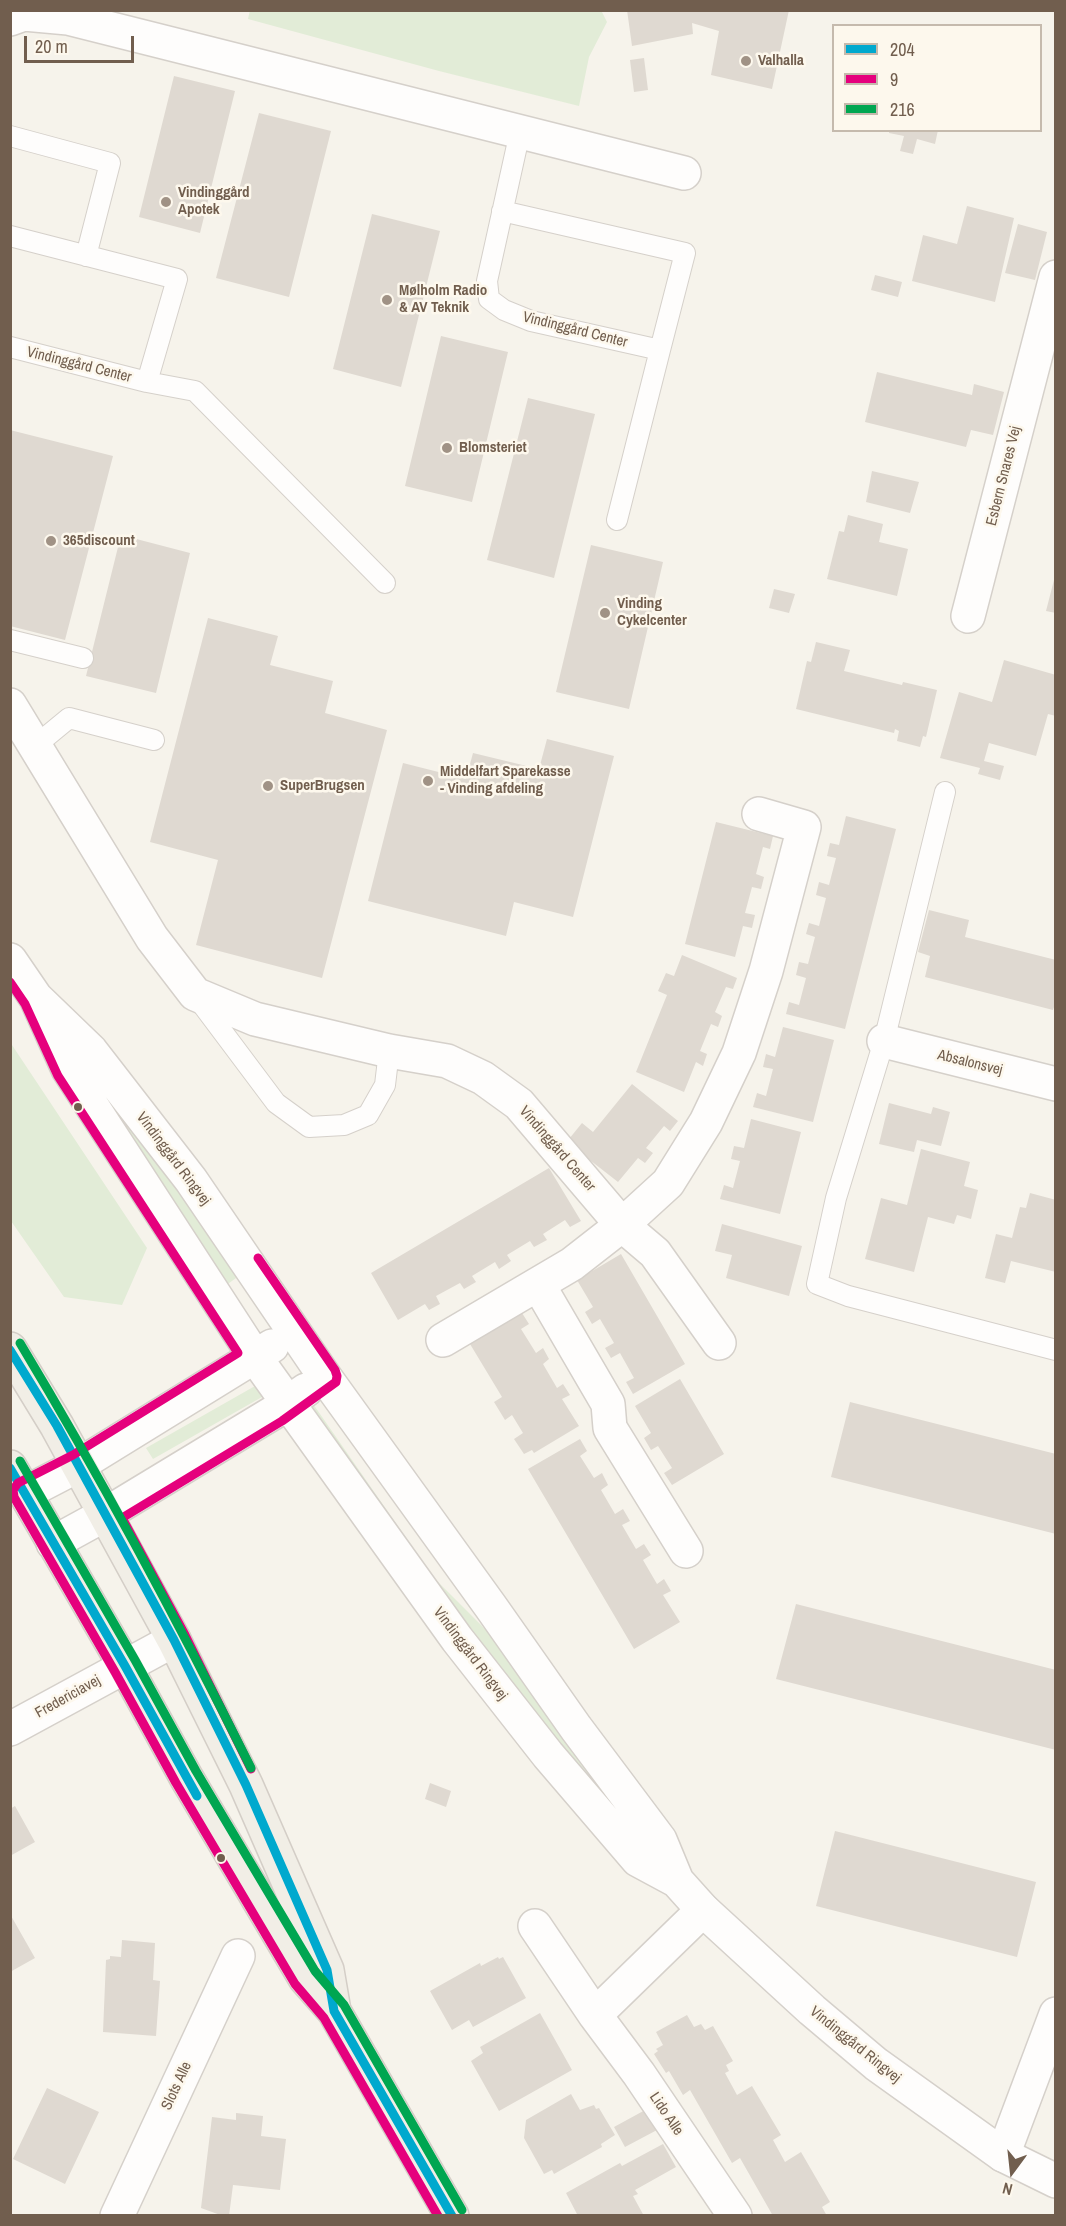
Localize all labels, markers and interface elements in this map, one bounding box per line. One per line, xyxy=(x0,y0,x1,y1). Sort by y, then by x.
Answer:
scale bar xyxy=(27,24,136,62)
legend xyxy=(832,24,1042,132)
text: 20 m xyxy=(35,34,68,59)
text: 204 xyxy=(890,37,915,62)
place label: Valhalla xyxy=(758,52,804,70)
marker: Valhalla xyxy=(739,54,753,68)
text: 9 xyxy=(890,67,898,92)
text: 216 xyxy=(890,97,915,122)
place label: Vindinggård Apotek xyxy=(178,184,250,219)
marker: Vindinggård Apotek xyxy=(159,195,173,209)
place label: Mølholm Radio & AV Teknik xyxy=(399,282,487,317)
marker: Mølholm Radio & AV Teknik xyxy=(380,293,394,307)
street label: Vindinggård Center xyxy=(521,308,629,352)
street label: Vindinggård Center xyxy=(25,343,133,387)
street label: Esbern Snares Vej xyxy=(983,424,1025,528)
place label: Blomsteriet xyxy=(459,439,527,457)
marker: Blomsteriet xyxy=(440,441,454,455)
place label: 365discount xyxy=(63,532,135,550)
marker: 365discount xyxy=(44,534,58,548)
place label: Vinding Cykelcenter xyxy=(617,595,687,630)
marker: Vinding Cykelcenter xyxy=(598,606,612,620)
place label: Middelfart Sparekasse - Vinding afdeling xyxy=(440,763,571,798)
marker: Middelfart Sparekasse - Vinding afdeling xyxy=(421,774,435,788)
place label: SuperBrugsen xyxy=(280,777,365,795)
marker: SuperBrugsen xyxy=(261,779,275,793)
street label: Absalonsvej xyxy=(936,1046,1004,1080)
unlabelled marker xyxy=(72,1101,84,1113)
street label: Vindinggård Center xyxy=(515,1103,599,1195)
street label: Vindinggård Ringvej xyxy=(132,1109,214,1209)
street label: Vindinggård Ringvej xyxy=(429,1604,511,1704)
street label: Fredericiavej xyxy=(32,1672,104,1722)
unlabelled marker xyxy=(215,1852,227,1864)
street label: Vindinggård Ringvej xyxy=(806,2003,904,2087)
street label: Slots Alle xyxy=(158,2059,196,2113)
street label: Lido Alle xyxy=(645,2089,687,2139)
north arrow xyxy=(982,2142,1042,2202)
text: N xyxy=(1000,2178,1015,2201)

